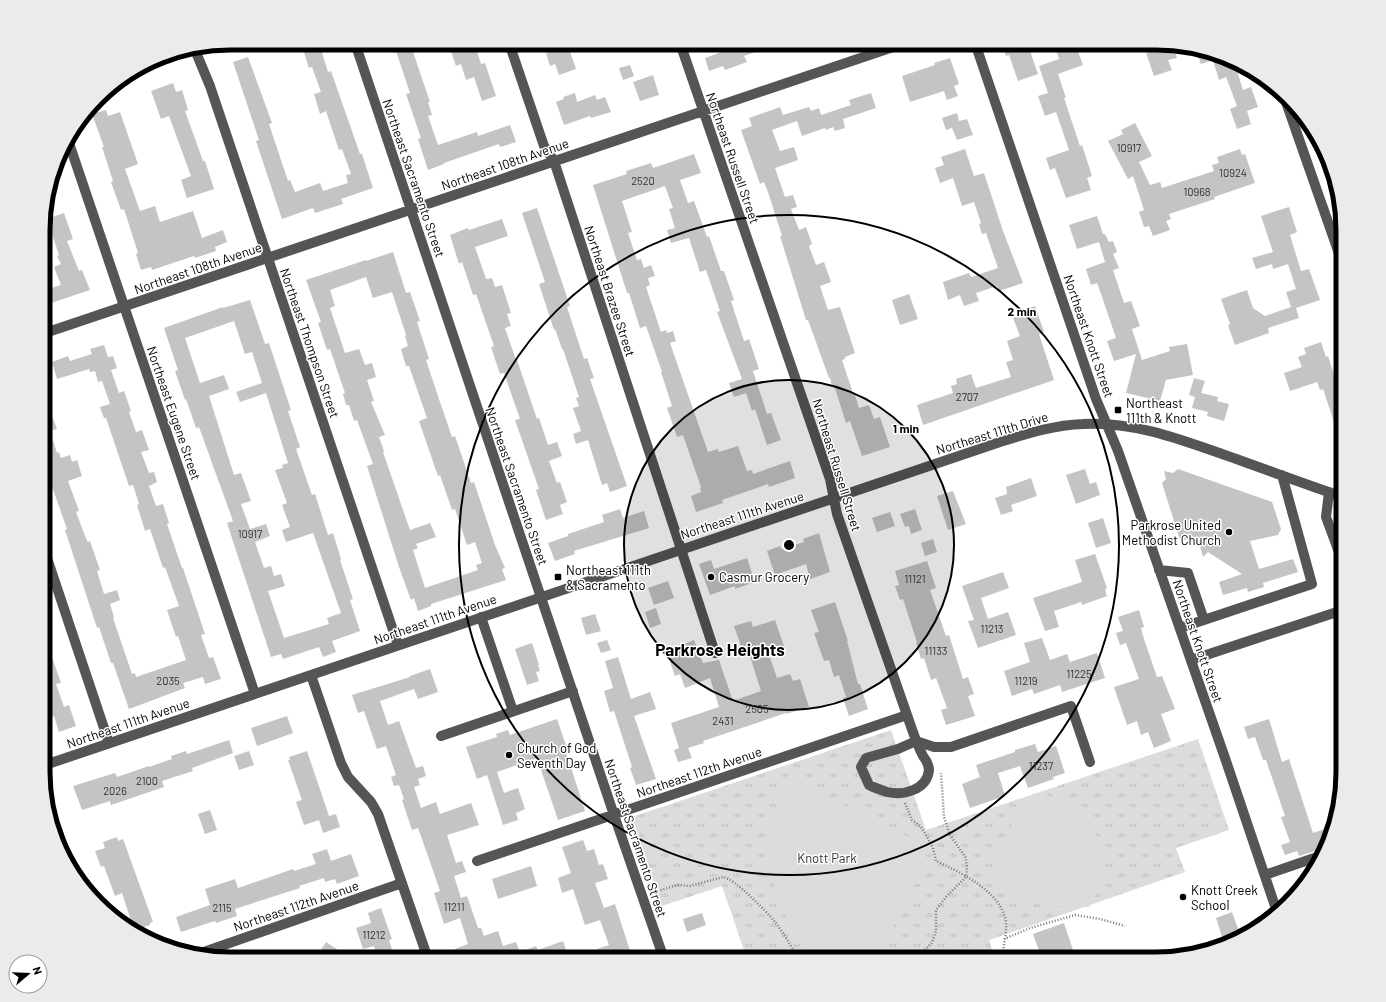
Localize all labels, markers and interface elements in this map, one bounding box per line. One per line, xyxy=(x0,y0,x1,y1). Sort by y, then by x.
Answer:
street label: Northeast Russell Street xyxy=(703,90,763,226)
street label: Northeast Sacramento Street xyxy=(379,97,449,259)
street label: Northeast 108th Avenue xyxy=(439,135,571,193)
house number: 10917 xyxy=(1117,141,1141,154)
house number: 10924 xyxy=(1219,166,1247,179)
house number: 2520 xyxy=(631,174,655,187)
house number: 10968 xyxy=(1183,185,1211,198)
street label: Northeast Brazee Street xyxy=(581,223,639,359)
street label: Northeast 108th Avenue xyxy=(132,239,264,297)
street label: Northeast Thompson Street xyxy=(277,266,343,420)
street label: Northeast Knott Street xyxy=(1060,272,1118,400)
text: 2 min xyxy=(1008,304,1036,318)
street label: Northeast Eugene Street xyxy=(144,344,204,482)
house number: 2707 xyxy=(956,390,978,403)
place label: Northeast 111th & Knott xyxy=(1126,395,1197,426)
street label: Northeast Russell Street xyxy=(809,397,865,533)
street label: Northeast Sacramento Street xyxy=(482,405,552,567)
marker: Northeast 111th & Knott xyxy=(1113,405,1123,415)
street label: Northeast 111th Drive xyxy=(934,408,1050,458)
text: 1 min xyxy=(893,421,919,435)
street label: Northeast 111th Avenue xyxy=(678,487,806,543)
place label: Parkrose United Methodist Church xyxy=(1122,517,1221,548)
house number: 10917 xyxy=(238,527,262,540)
marker: Parkrose United Methodist Church xyxy=(1224,527,1234,537)
centre of rings xyxy=(782,538,796,552)
place label: Northeast 111th & Sacramento xyxy=(566,562,651,593)
place label: Casmur Grocery xyxy=(719,569,809,585)
marker: Northeast 111th & Sacramento xyxy=(553,572,563,582)
marker: Casmur Grocery xyxy=(706,572,716,582)
house number: 11121 xyxy=(904,572,926,585)
street label: Northeast Knott Street xyxy=(1169,577,1227,705)
street label: Northeast 111th Avenue xyxy=(371,590,499,648)
house number: 11213 xyxy=(981,622,1004,635)
district label: Parkrose Heights xyxy=(655,639,785,659)
house number: 11133 xyxy=(925,644,947,657)
house number: 11225 xyxy=(1066,667,1092,680)
house number: 2035 xyxy=(156,674,180,687)
house number: 11219 xyxy=(1014,674,1038,687)
street label: Northeast 111th Avenue xyxy=(64,694,192,752)
house number: 2505 xyxy=(745,702,769,715)
house number: 2431 xyxy=(712,714,734,727)
place label: Church of God Seventh Day xyxy=(517,740,596,771)
street label: Northeast 112th Avenue xyxy=(634,743,764,801)
marker: Church of God Seventh Day xyxy=(504,750,514,760)
street label: Northeast Sacramento Street xyxy=(601,757,671,919)
house number: 11237 xyxy=(1029,759,1053,772)
house number: 2100 xyxy=(136,774,158,787)
house number: 2026 xyxy=(103,784,127,797)
park label: Knott Park xyxy=(797,850,857,866)
street label: Northeast 112th Avenue xyxy=(231,877,361,935)
place label: Knott Creek School xyxy=(1191,882,1258,913)
marker: Knott Creek School xyxy=(1178,892,1188,902)
house number: 11211 xyxy=(443,900,465,913)
house number: 2115 xyxy=(212,901,232,914)
house number: 11212 xyxy=(362,928,386,941)
north arrow xyxy=(8,954,48,994)
text: N xyxy=(31,965,45,976)

